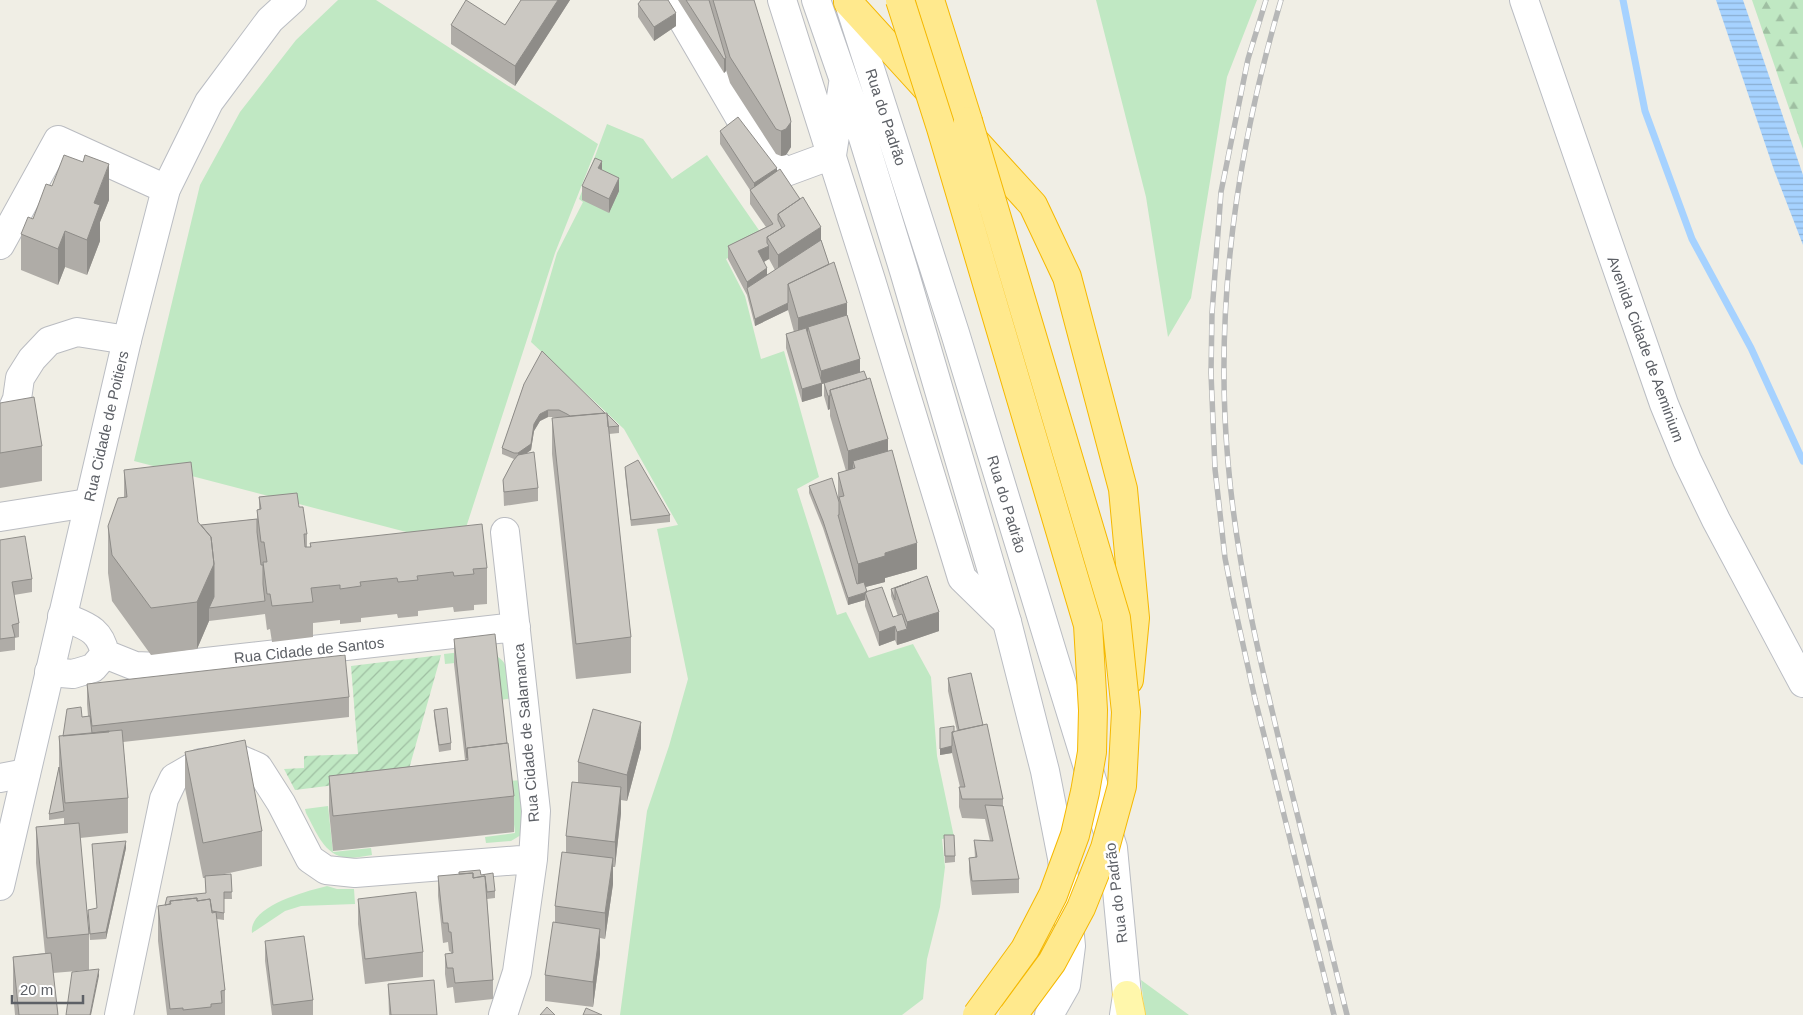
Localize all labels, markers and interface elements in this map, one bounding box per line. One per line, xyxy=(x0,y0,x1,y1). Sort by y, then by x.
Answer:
street label: Rua do Padrão xyxy=(862,66,910,168)
street label: Avenida Cidade de Aeminium xyxy=(1604,254,1688,444)
street label: Rua Cidade de Poitiers xyxy=(80,349,132,503)
street label: Rua do Padrão xyxy=(984,453,1030,555)
street label: Rua Cidade de Santos xyxy=(233,634,385,666)
street label: Rua Cidade de Salamanca xyxy=(510,642,542,823)
street label: Rua do Padrão xyxy=(1101,842,1131,944)
scale bar xyxy=(12,972,84,1004)
text: 20 m xyxy=(20,981,53,998)

